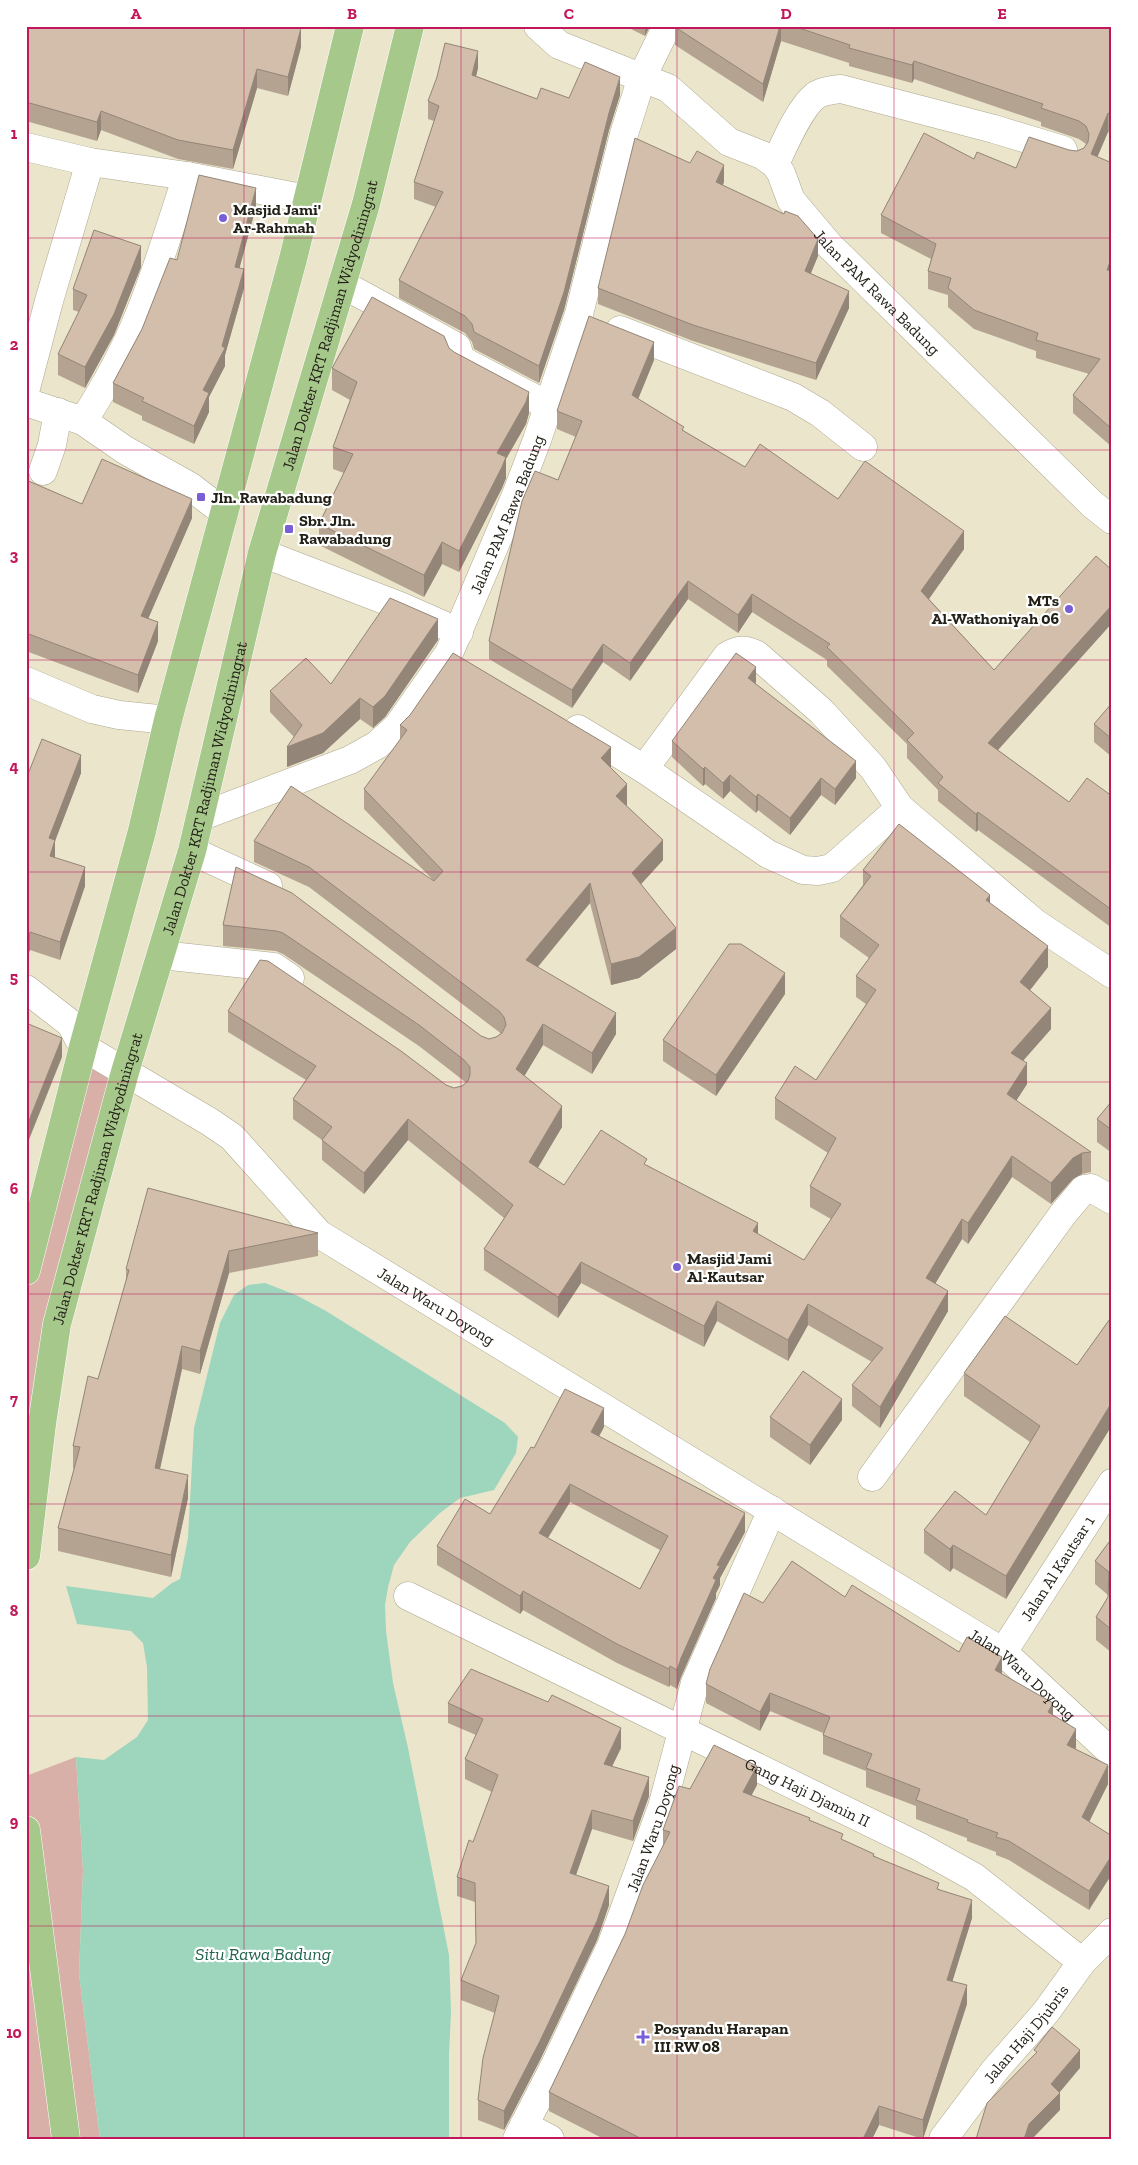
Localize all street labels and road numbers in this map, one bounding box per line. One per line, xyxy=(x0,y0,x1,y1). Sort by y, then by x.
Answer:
street label: Jalan Dokter KRT Radjiman Widyodiningrat xyxy=(278,178,382,473)
street label: Jalan PAM Rawa Badung xyxy=(810,226,944,359)
street label: Jalan PAM Rawa Badung xyxy=(466,432,548,597)
street label: Jalan Dokter KRT Radjiman Widyodiningrat xyxy=(158,640,251,937)
street label: Jalan Dokter KRT Radjiman Widyodiningrat xyxy=(48,1030,146,1327)
street label: Jalan Waru Doyong xyxy=(374,1263,498,1349)
street label: Jalan Al Kautsar 1 xyxy=(1017,1512,1098,1624)
street label: Jalan Waru Doyong xyxy=(966,1625,1080,1725)
street label: Gang Haji Djamin II xyxy=(742,1754,873,1831)
street label: Jalan Waru Doyong xyxy=(623,1762,683,1895)
street label: Jalan Haji Djubris xyxy=(980,1981,1073,2087)

